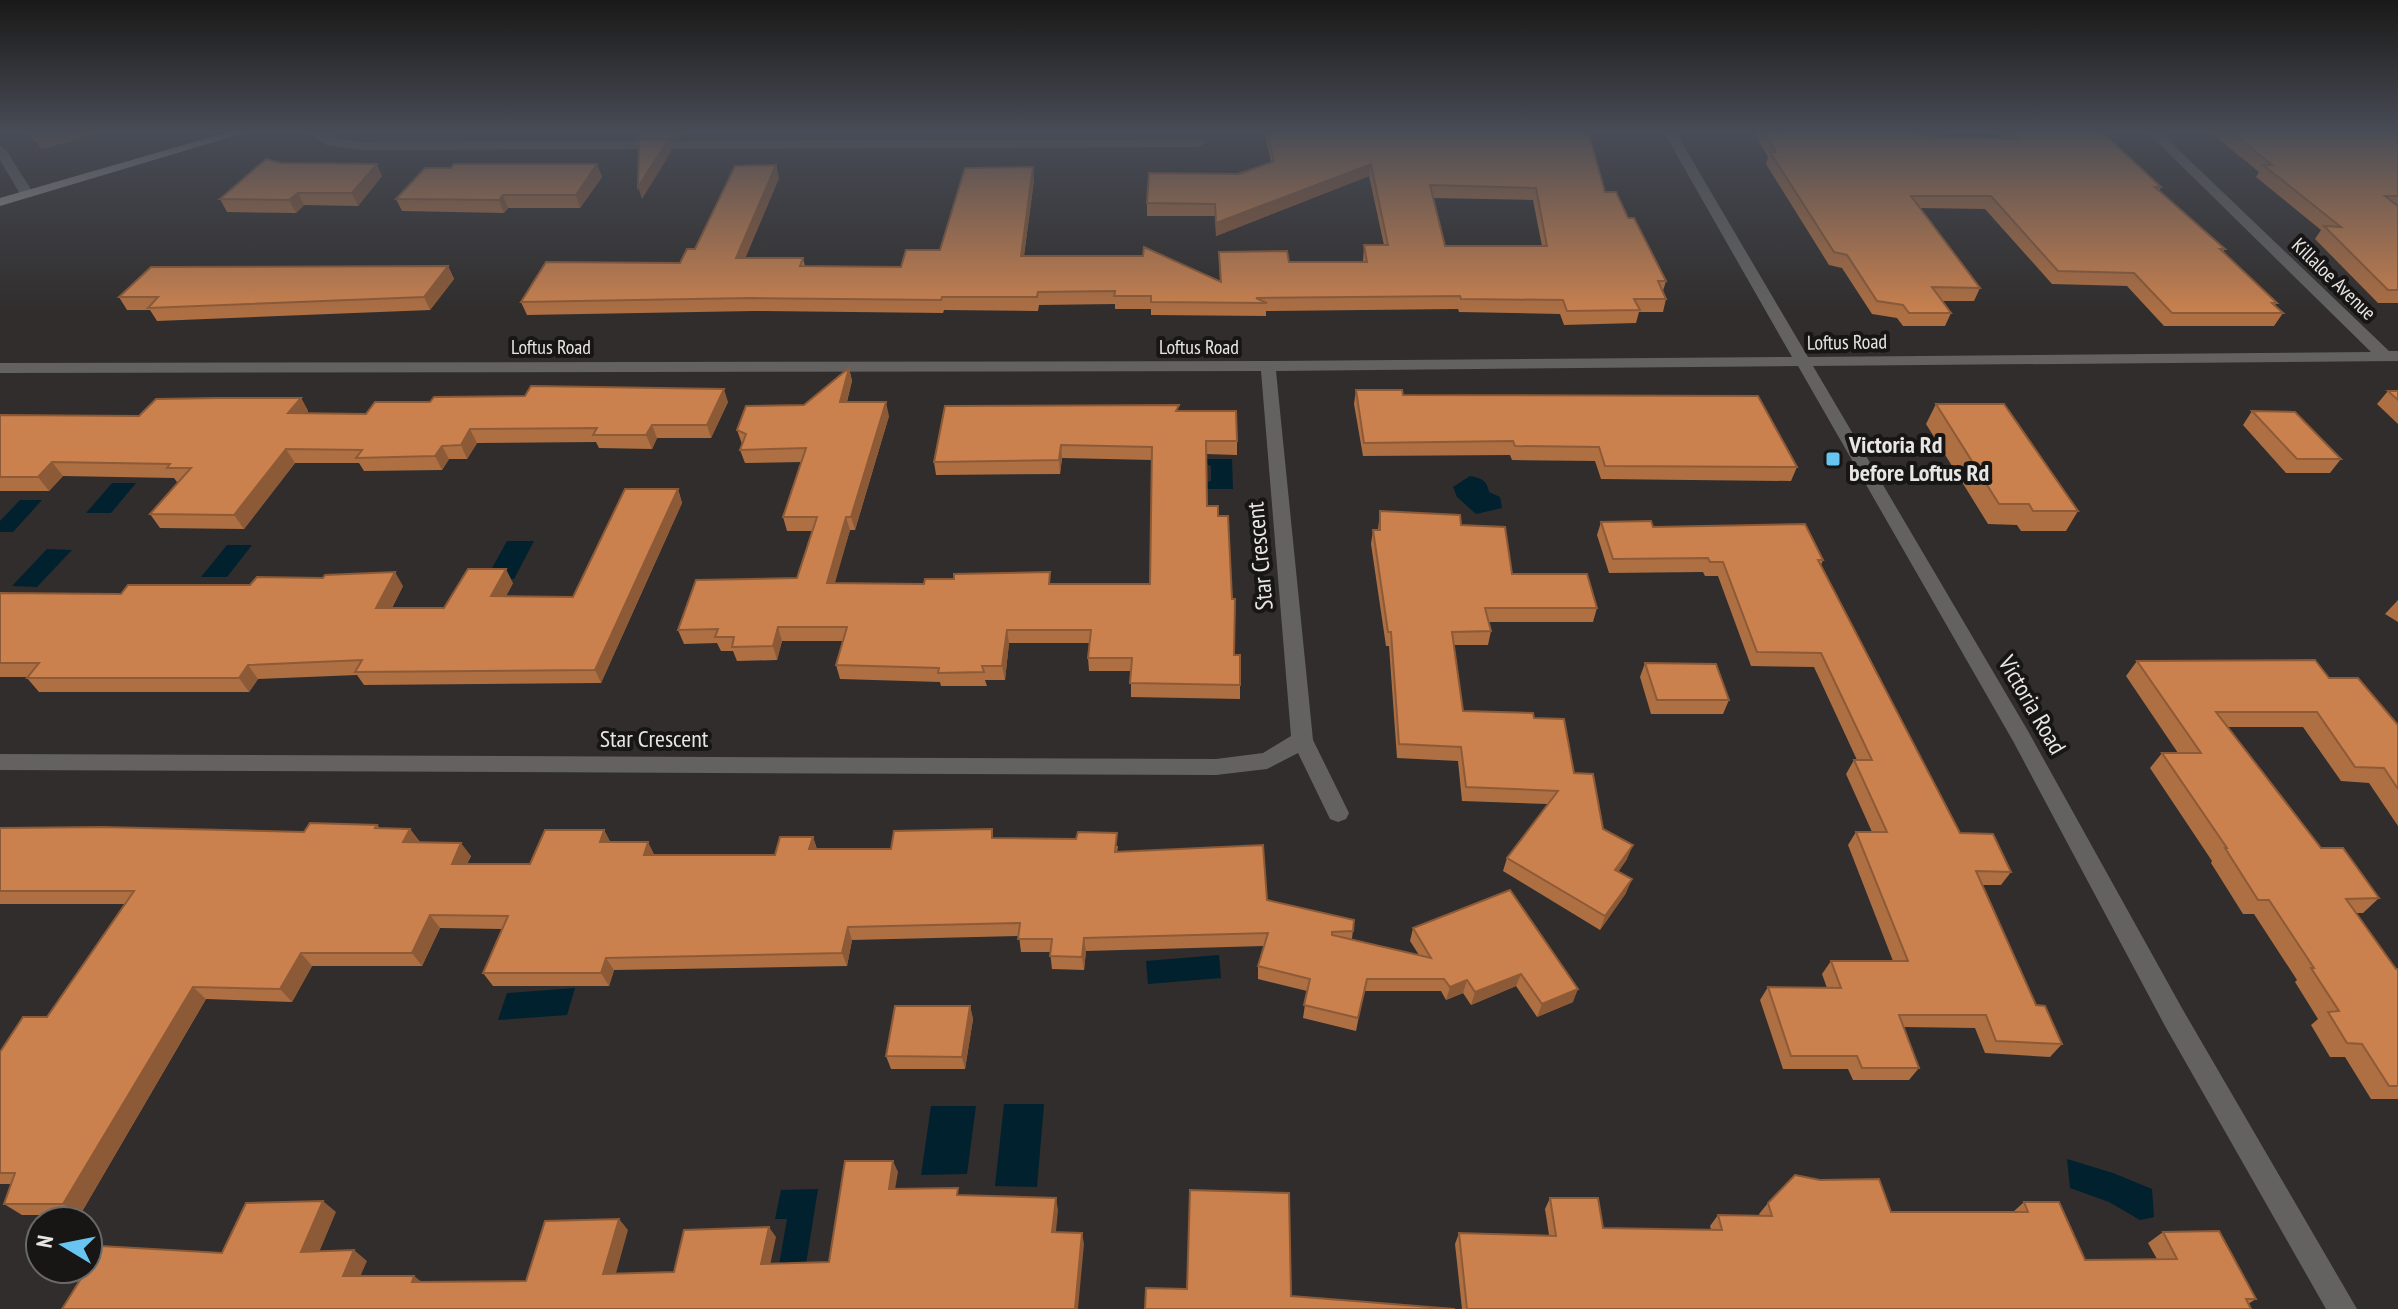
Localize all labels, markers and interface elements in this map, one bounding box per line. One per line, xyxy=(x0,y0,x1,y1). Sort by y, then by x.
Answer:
street label: Killaloe Avenue xyxy=(2286,232,2382,326)
street label: Loftus Road xyxy=(1807,328,1887,356)
street label: Loftus Road xyxy=(511,334,591,360)
street label: Loftus Road xyxy=(1159,334,1239,360)
place label: Victoria Rd before Loftus Rd xyxy=(1848,429,1989,488)
marker: Victoria Rd before Loftus Rd xyxy=(1824,450,1842,468)
street label: Star Crescent xyxy=(1239,500,1280,611)
street label: Victoria Road xyxy=(1991,649,2073,760)
street label: Star Crescent xyxy=(600,723,709,754)
north arrow xyxy=(24,1205,104,1285)
text: N xyxy=(29,1233,59,1250)

